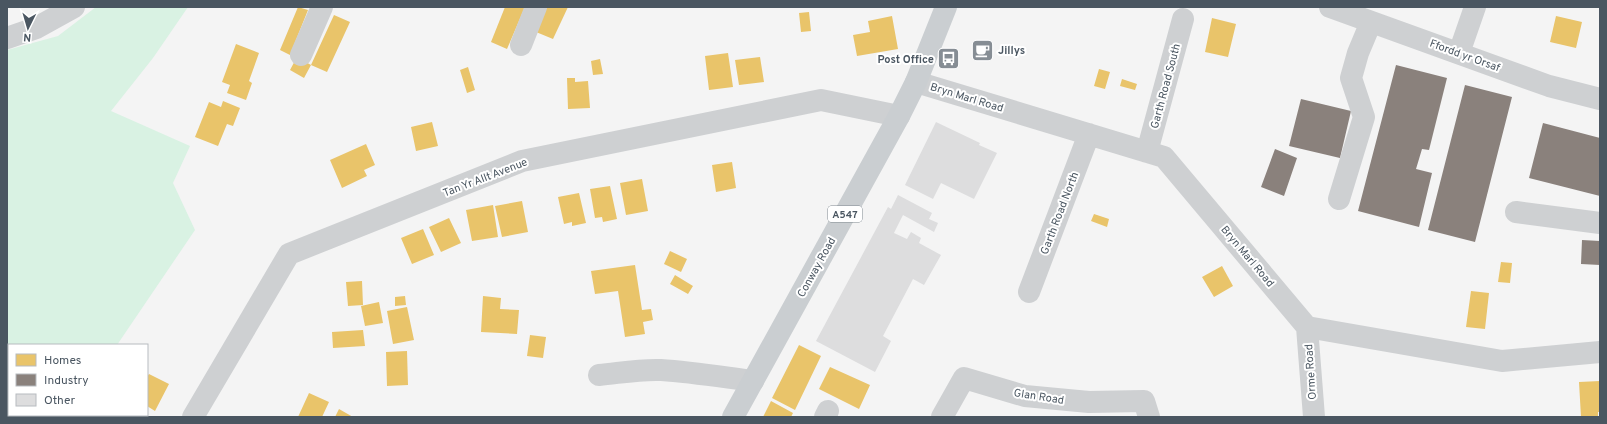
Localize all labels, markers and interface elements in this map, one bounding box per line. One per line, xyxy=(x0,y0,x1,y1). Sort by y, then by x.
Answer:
north arrow xyxy=(8,8,48,48)
text: N xyxy=(23,30,32,44)
cafe icon: Jillys xyxy=(969,37,995,63)
street label: Ffordd yr Orsaf xyxy=(1428,37,1502,75)
street label: Garth Road South xyxy=(1148,42,1184,130)
place label: Jillys xyxy=(998,44,1025,58)
bus stop icon: Post Office xyxy=(936,46,962,72)
place label: Post Office xyxy=(877,53,934,67)
street label: Bryn Marl Road xyxy=(928,80,1005,116)
street label: Tan Yr Allt Avenue xyxy=(441,155,530,200)
street label: Garth Road North xyxy=(1038,170,1082,257)
road number: A547 xyxy=(828,206,862,222)
street label: Bryn Marl Road xyxy=(1217,223,1277,290)
street label: Conway Road xyxy=(795,235,839,300)
legend xyxy=(8,344,148,416)
street label: Orme Road xyxy=(1302,344,1320,400)
text: Homes xyxy=(44,353,81,369)
text: Industry xyxy=(44,373,89,389)
street label: Glan Road xyxy=(1013,386,1065,408)
text: Other xyxy=(44,393,76,409)

